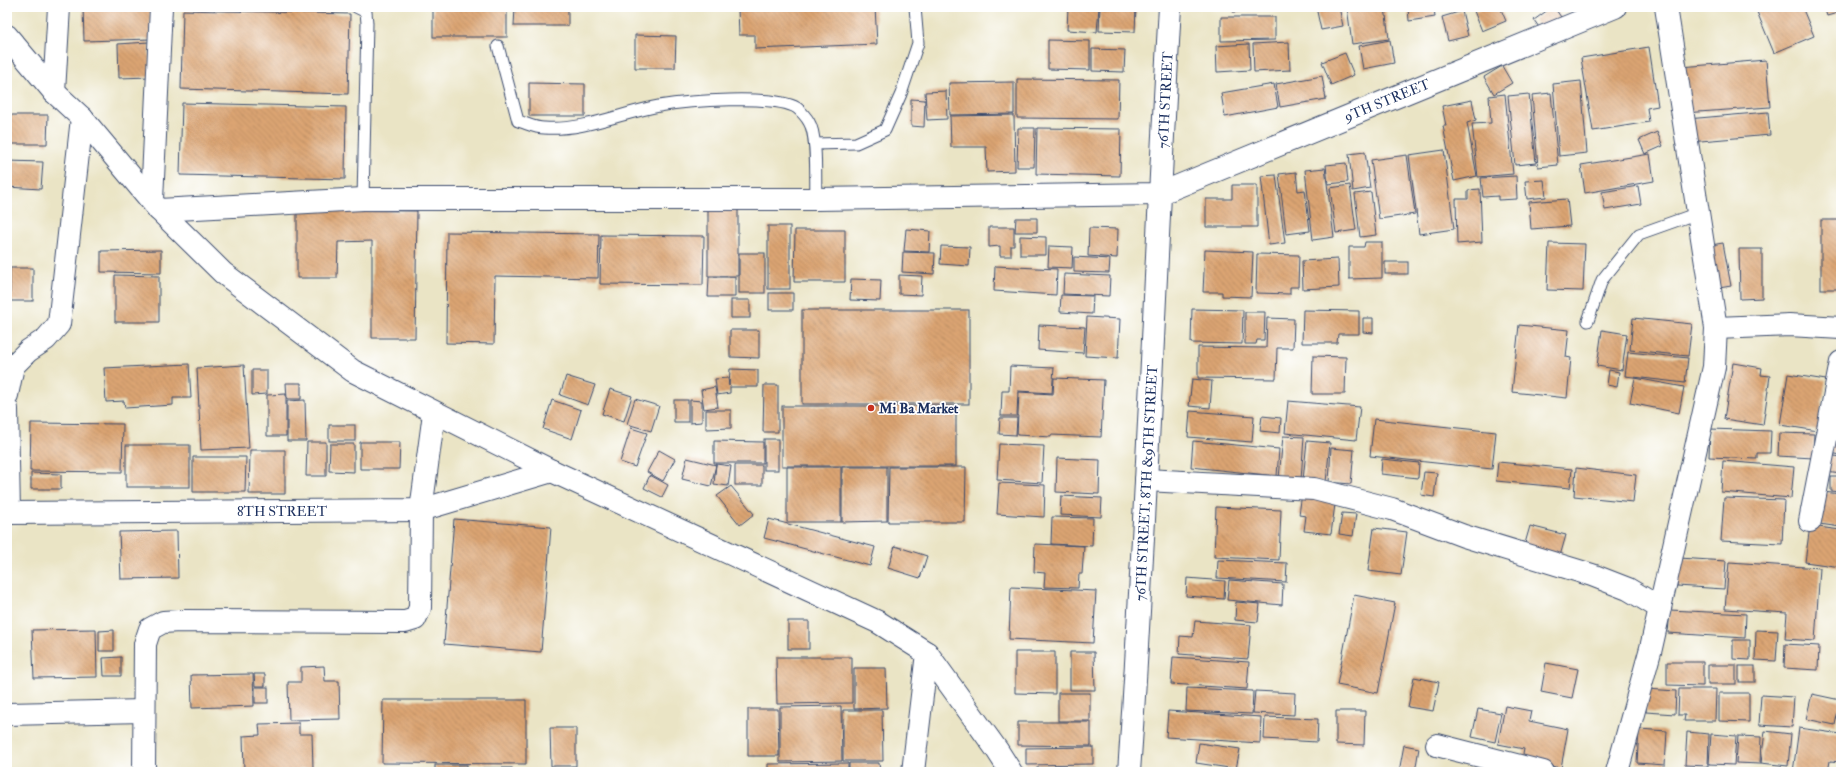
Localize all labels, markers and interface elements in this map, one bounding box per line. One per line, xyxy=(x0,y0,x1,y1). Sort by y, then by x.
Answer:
street label: 76TH STREET xyxy=(1154,51,1177,149)
street label: 9TH STREET xyxy=(1341,75,1433,126)
street label: 76TH STREET, 8TH &9TH STREET xyxy=(1132,364,1161,602)
place label: Mi Ba Market xyxy=(878,400,959,417)
marker: Mi Ba Market xyxy=(866,403,876,413)
street label: 8TH STREET xyxy=(237,503,328,520)

